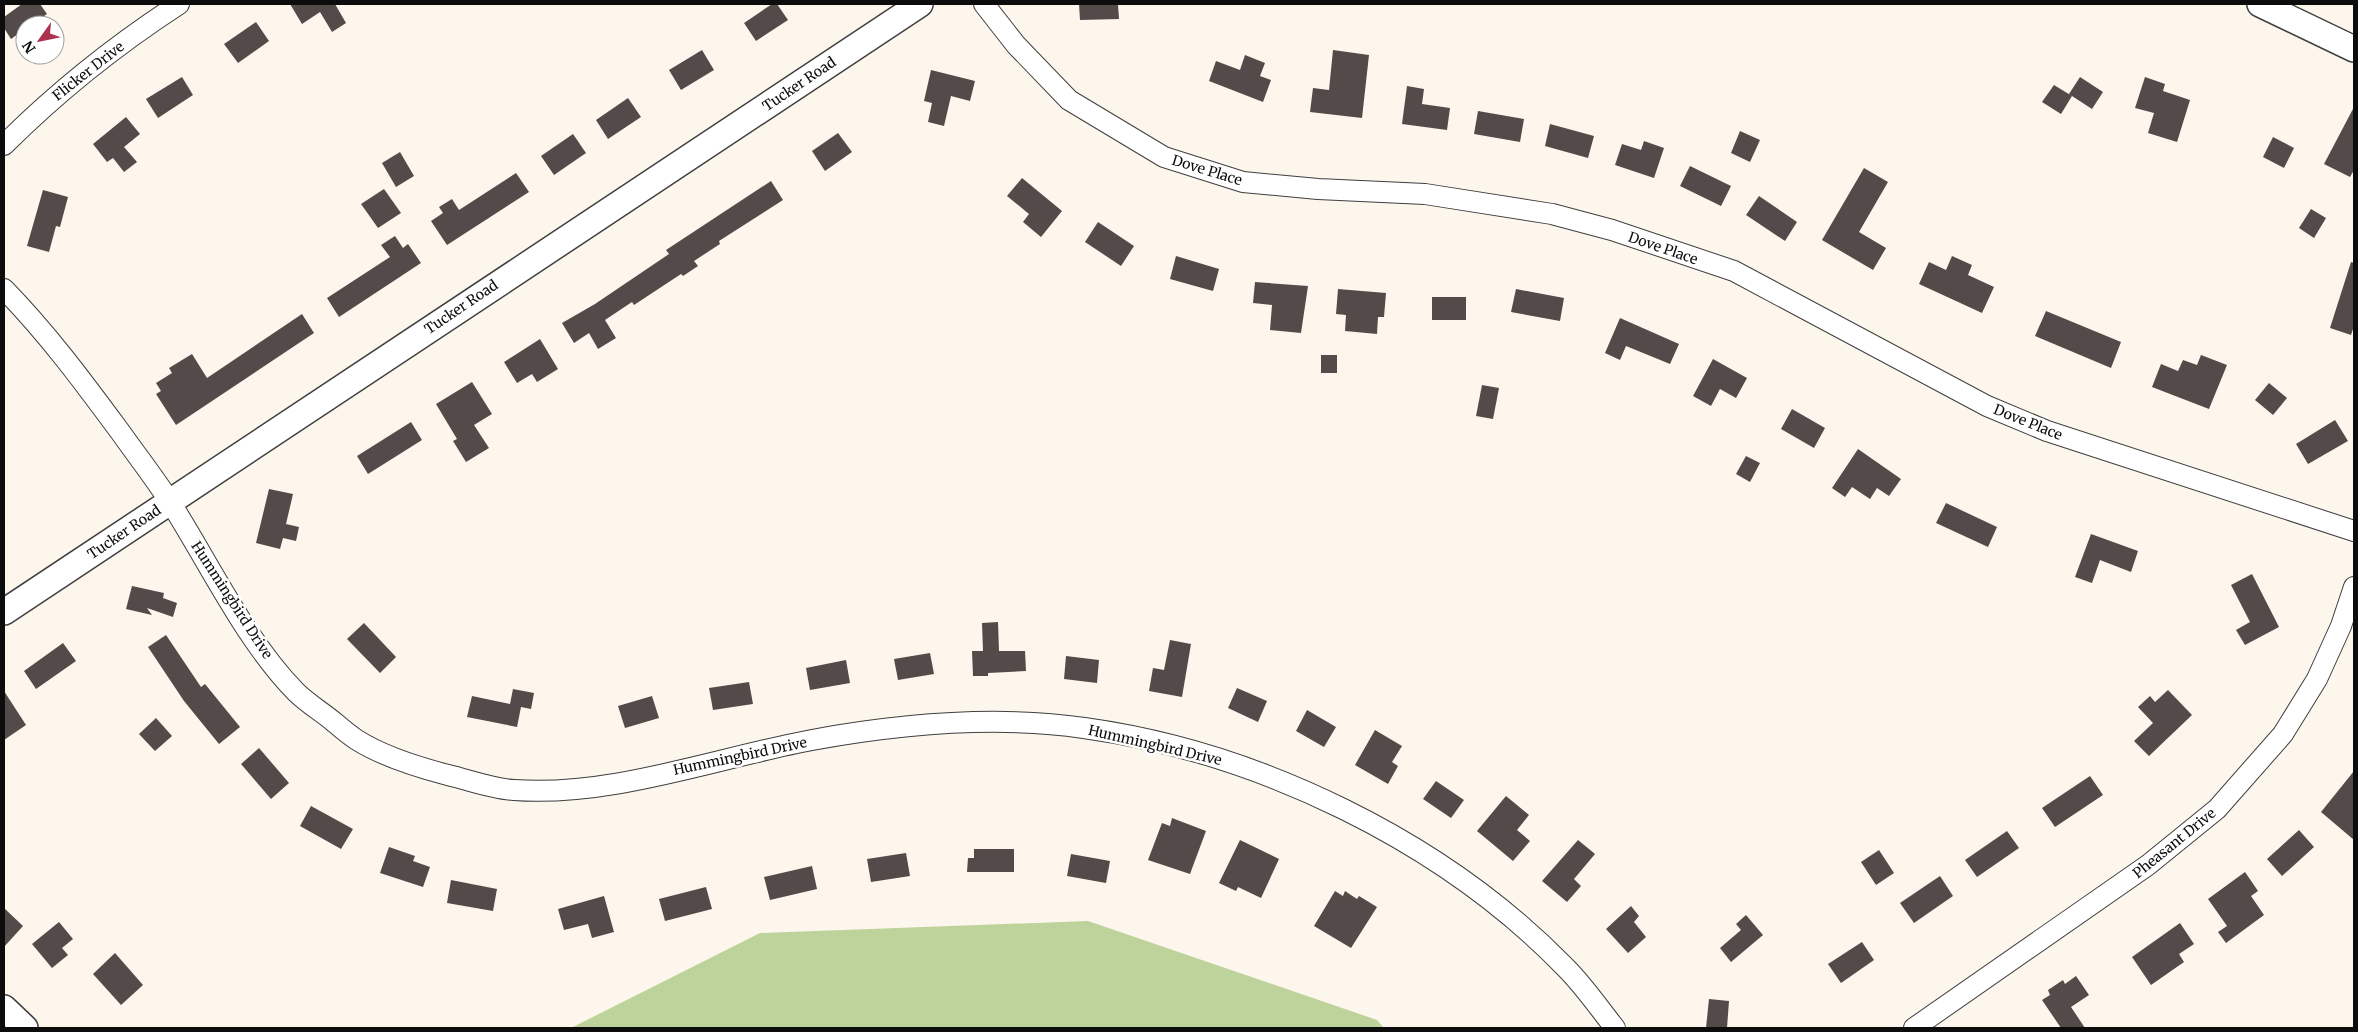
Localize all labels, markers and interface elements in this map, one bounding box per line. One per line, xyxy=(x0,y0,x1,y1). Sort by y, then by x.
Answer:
north arrow xyxy=(15,15,65,65)
street label: Flicker Drive xyxy=(49,37,127,105)
text: N xyxy=(19,38,40,57)
street label: Tucker Road xyxy=(759,53,840,115)
street label: Dove Place xyxy=(1170,151,1244,189)
street label: Dove Place xyxy=(1626,228,1700,268)
street label: Tucker Road xyxy=(421,276,502,338)
street label: Dove Place xyxy=(1991,400,2065,444)
street label: Tucker Road xyxy=(84,501,165,563)
street label: Hummingbird Drive xyxy=(187,538,277,662)
street label: Hummingbird Drive xyxy=(1087,721,1223,769)
street label: Hummingbird Drive xyxy=(671,733,809,779)
street label: Pheasant Drive xyxy=(2129,804,2219,882)

